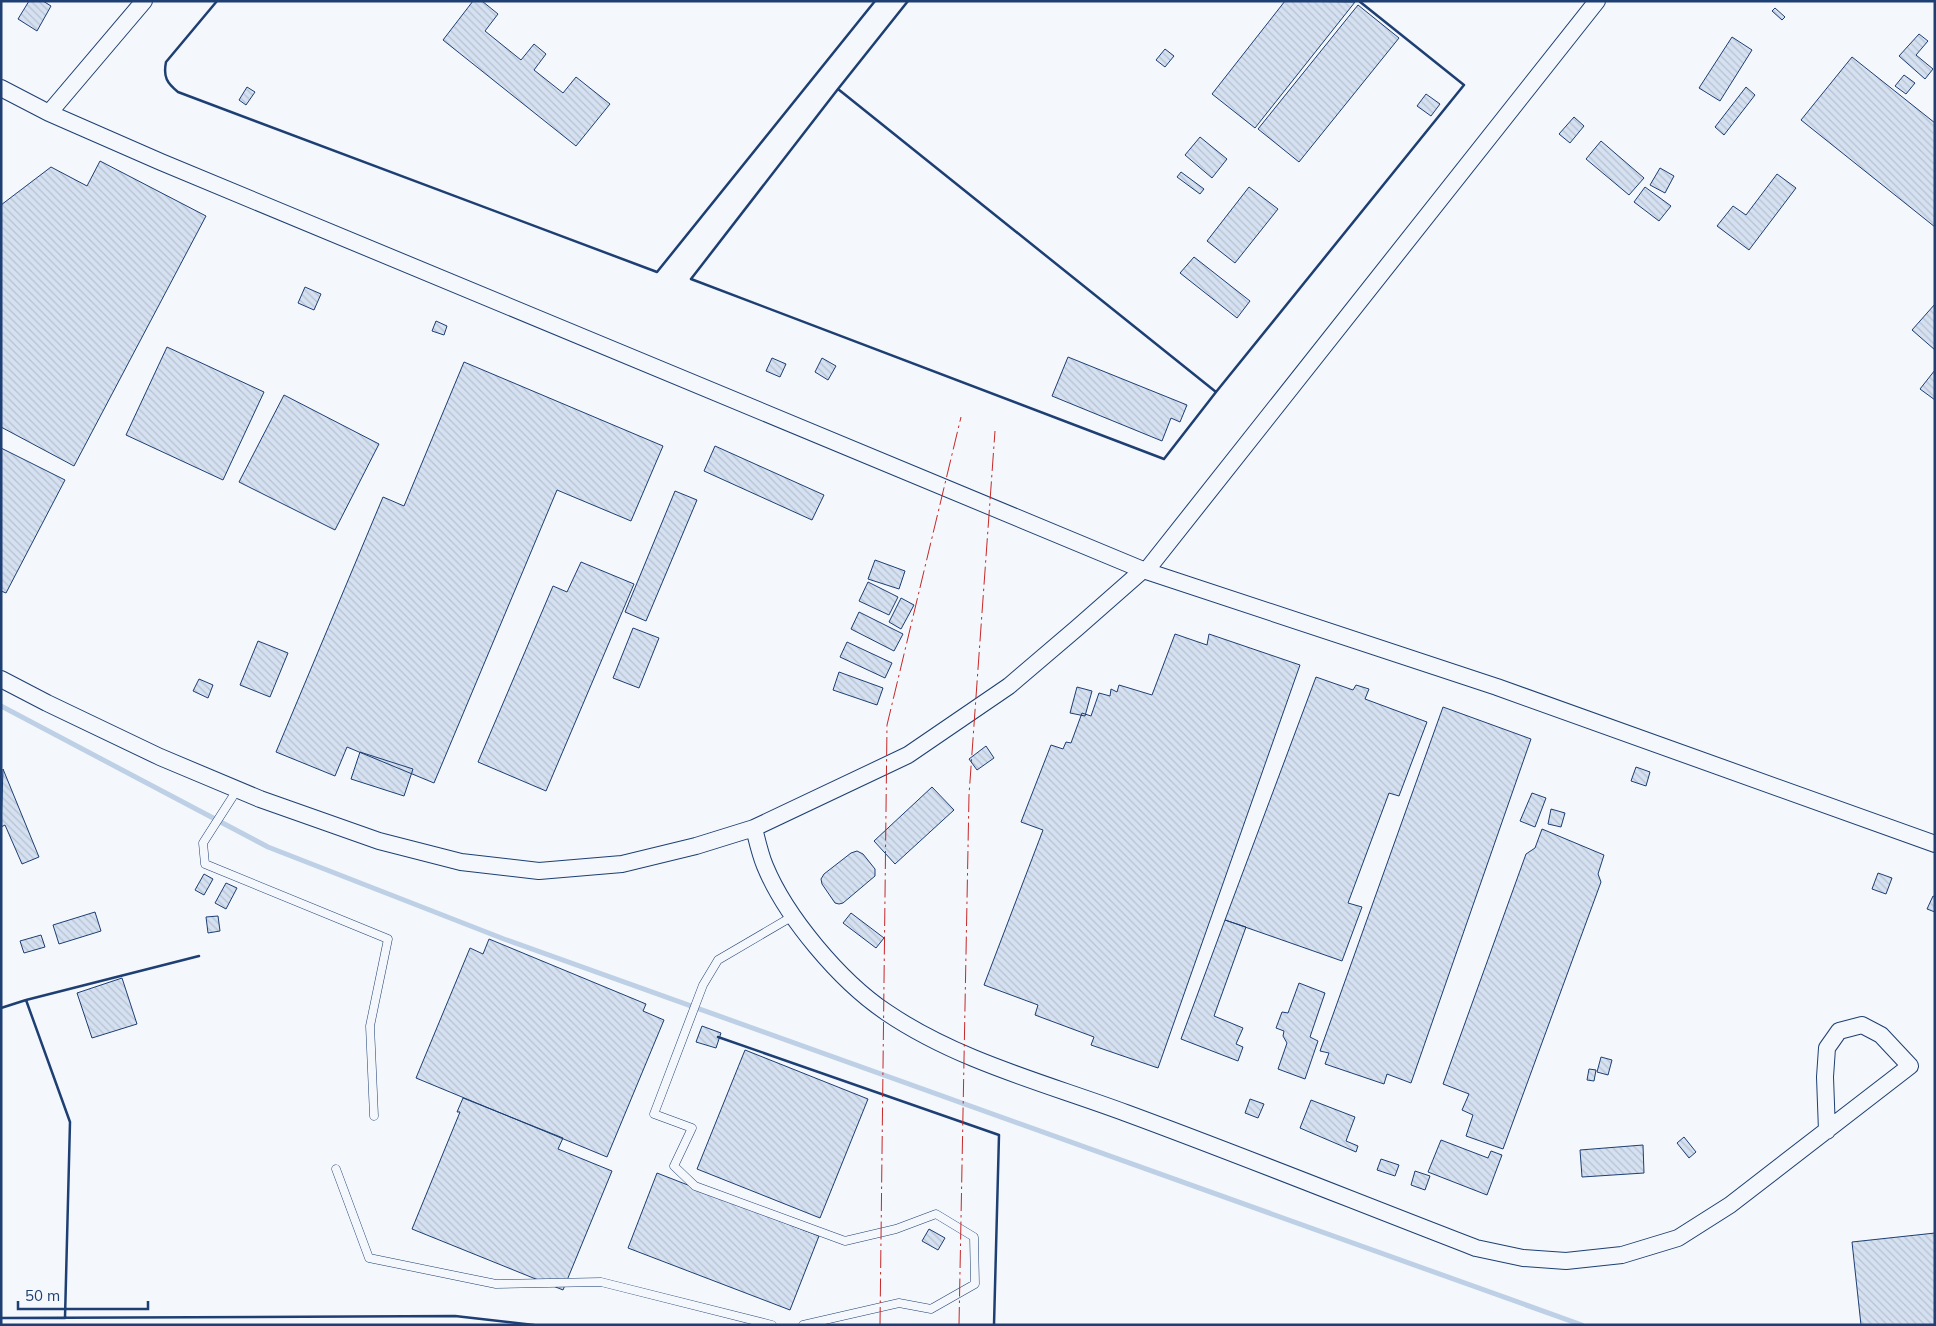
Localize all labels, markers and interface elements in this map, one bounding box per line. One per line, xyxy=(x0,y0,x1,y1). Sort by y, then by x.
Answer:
scale bar xyxy=(18,1278,148,1310)
text: 50 m xyxy=(25,1286,60,1305)

